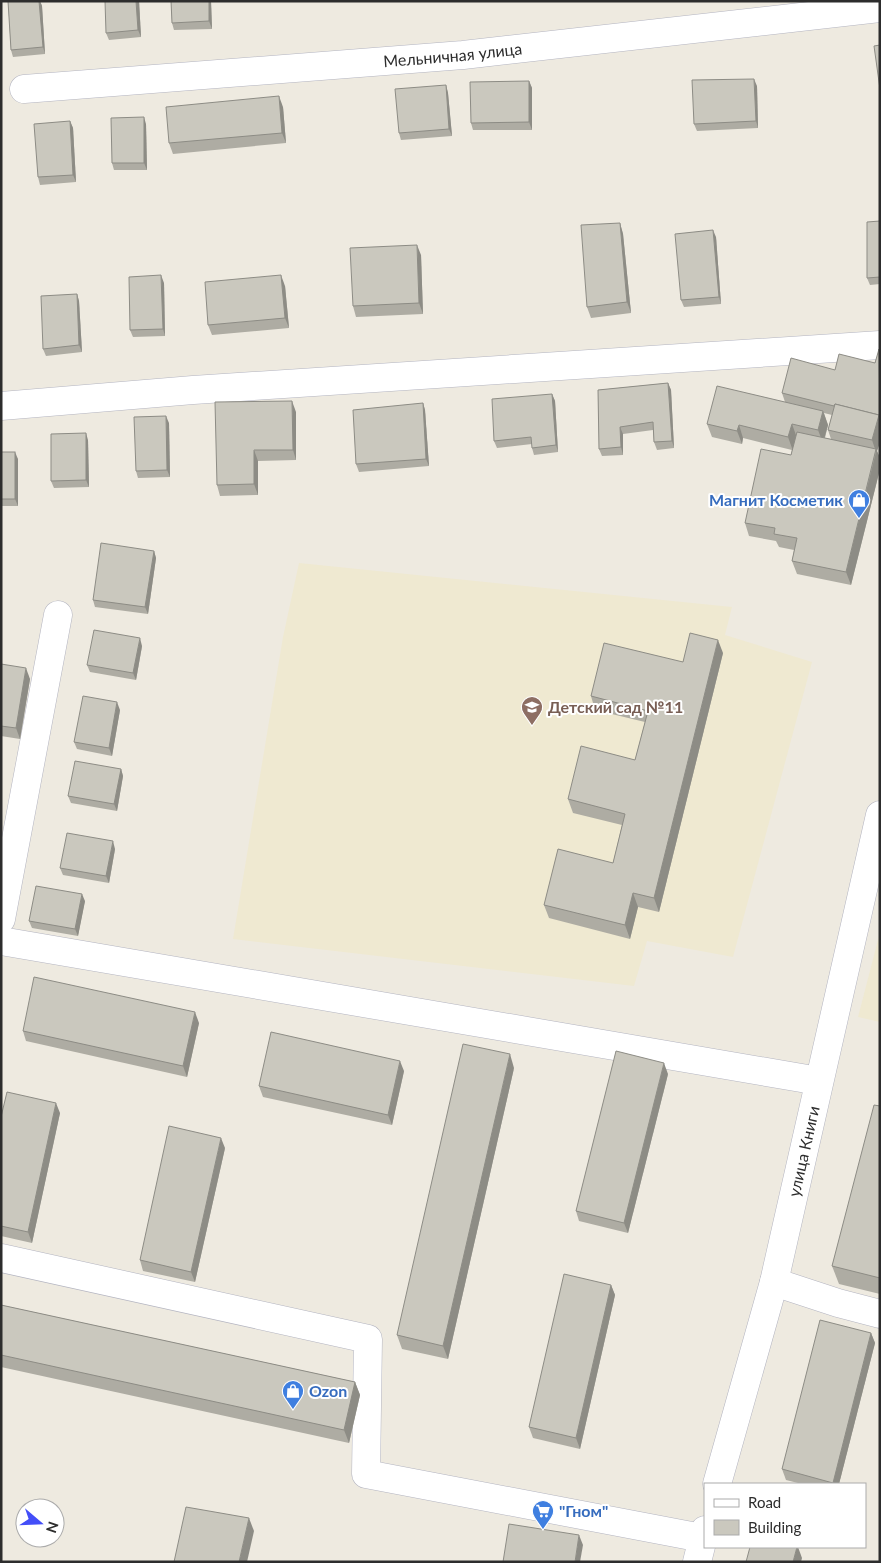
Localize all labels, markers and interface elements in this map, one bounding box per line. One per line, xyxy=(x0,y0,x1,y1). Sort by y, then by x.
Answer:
street label: Мельничная улица xyxy=(383,38,523,70)
shop icon: Магнит Косметик xyxy=(847,488,871,519)
place label: Магнит Косметик xyxy=(709,490,843,509)
school or university icon: Детский сад №11 xyxy=(520,695,544,726)
place label: Детский сад №11 xyxy=(548,697,683,716)
street label: улица Книги xyxy=(784,1104,823,1198)
shop icon: Ozon xyxy=(281,1379,305,1410)
place label: Ozon xyxy=(309,1381,347,1400)
legend xyxy=(704,1483,866,1548)
text: Road xyxy=(748,1493,781,1511)
north arrow xyxy=(15,1498,65,1548)
supermarket icon: "Гном" xyxy=(531,1499,555,1530)
place label: "Гном" xyxy=(559,1501,608,1520)
text: Building xyxy=(748,1518,801,1536)
text: N xyxy=(43,1520,63,1535)

